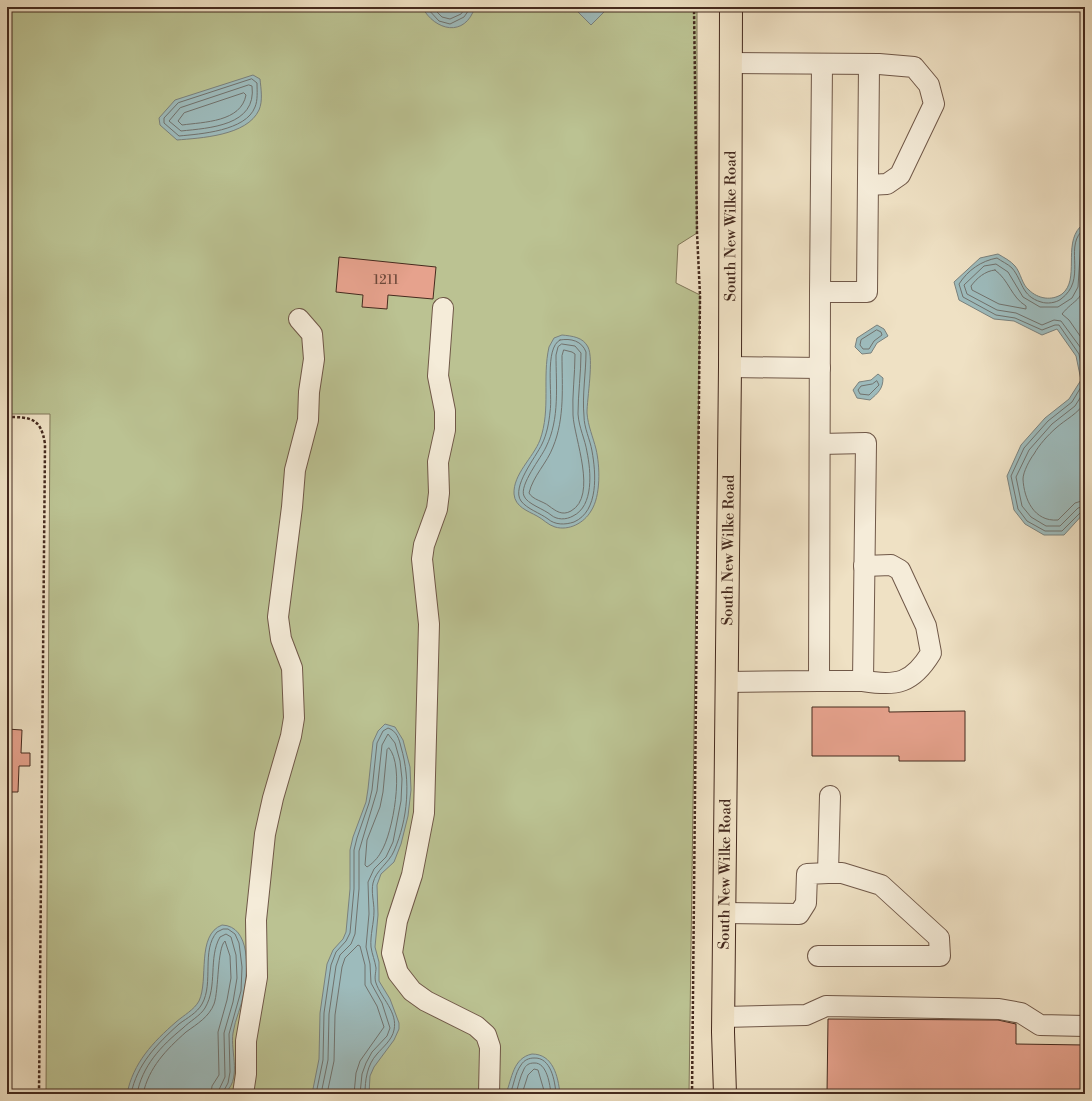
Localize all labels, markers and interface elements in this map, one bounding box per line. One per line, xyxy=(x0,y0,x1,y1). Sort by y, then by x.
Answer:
street label: South New Wilke Road xyxy=(721,150,741,302)
house number: 1211 xyxy=(373,272,399,288)
street label: South New Wilke Road xyxy=(718,474,739,626)
street label: South New Wilke Road xyxy=(715,798,735,950)

